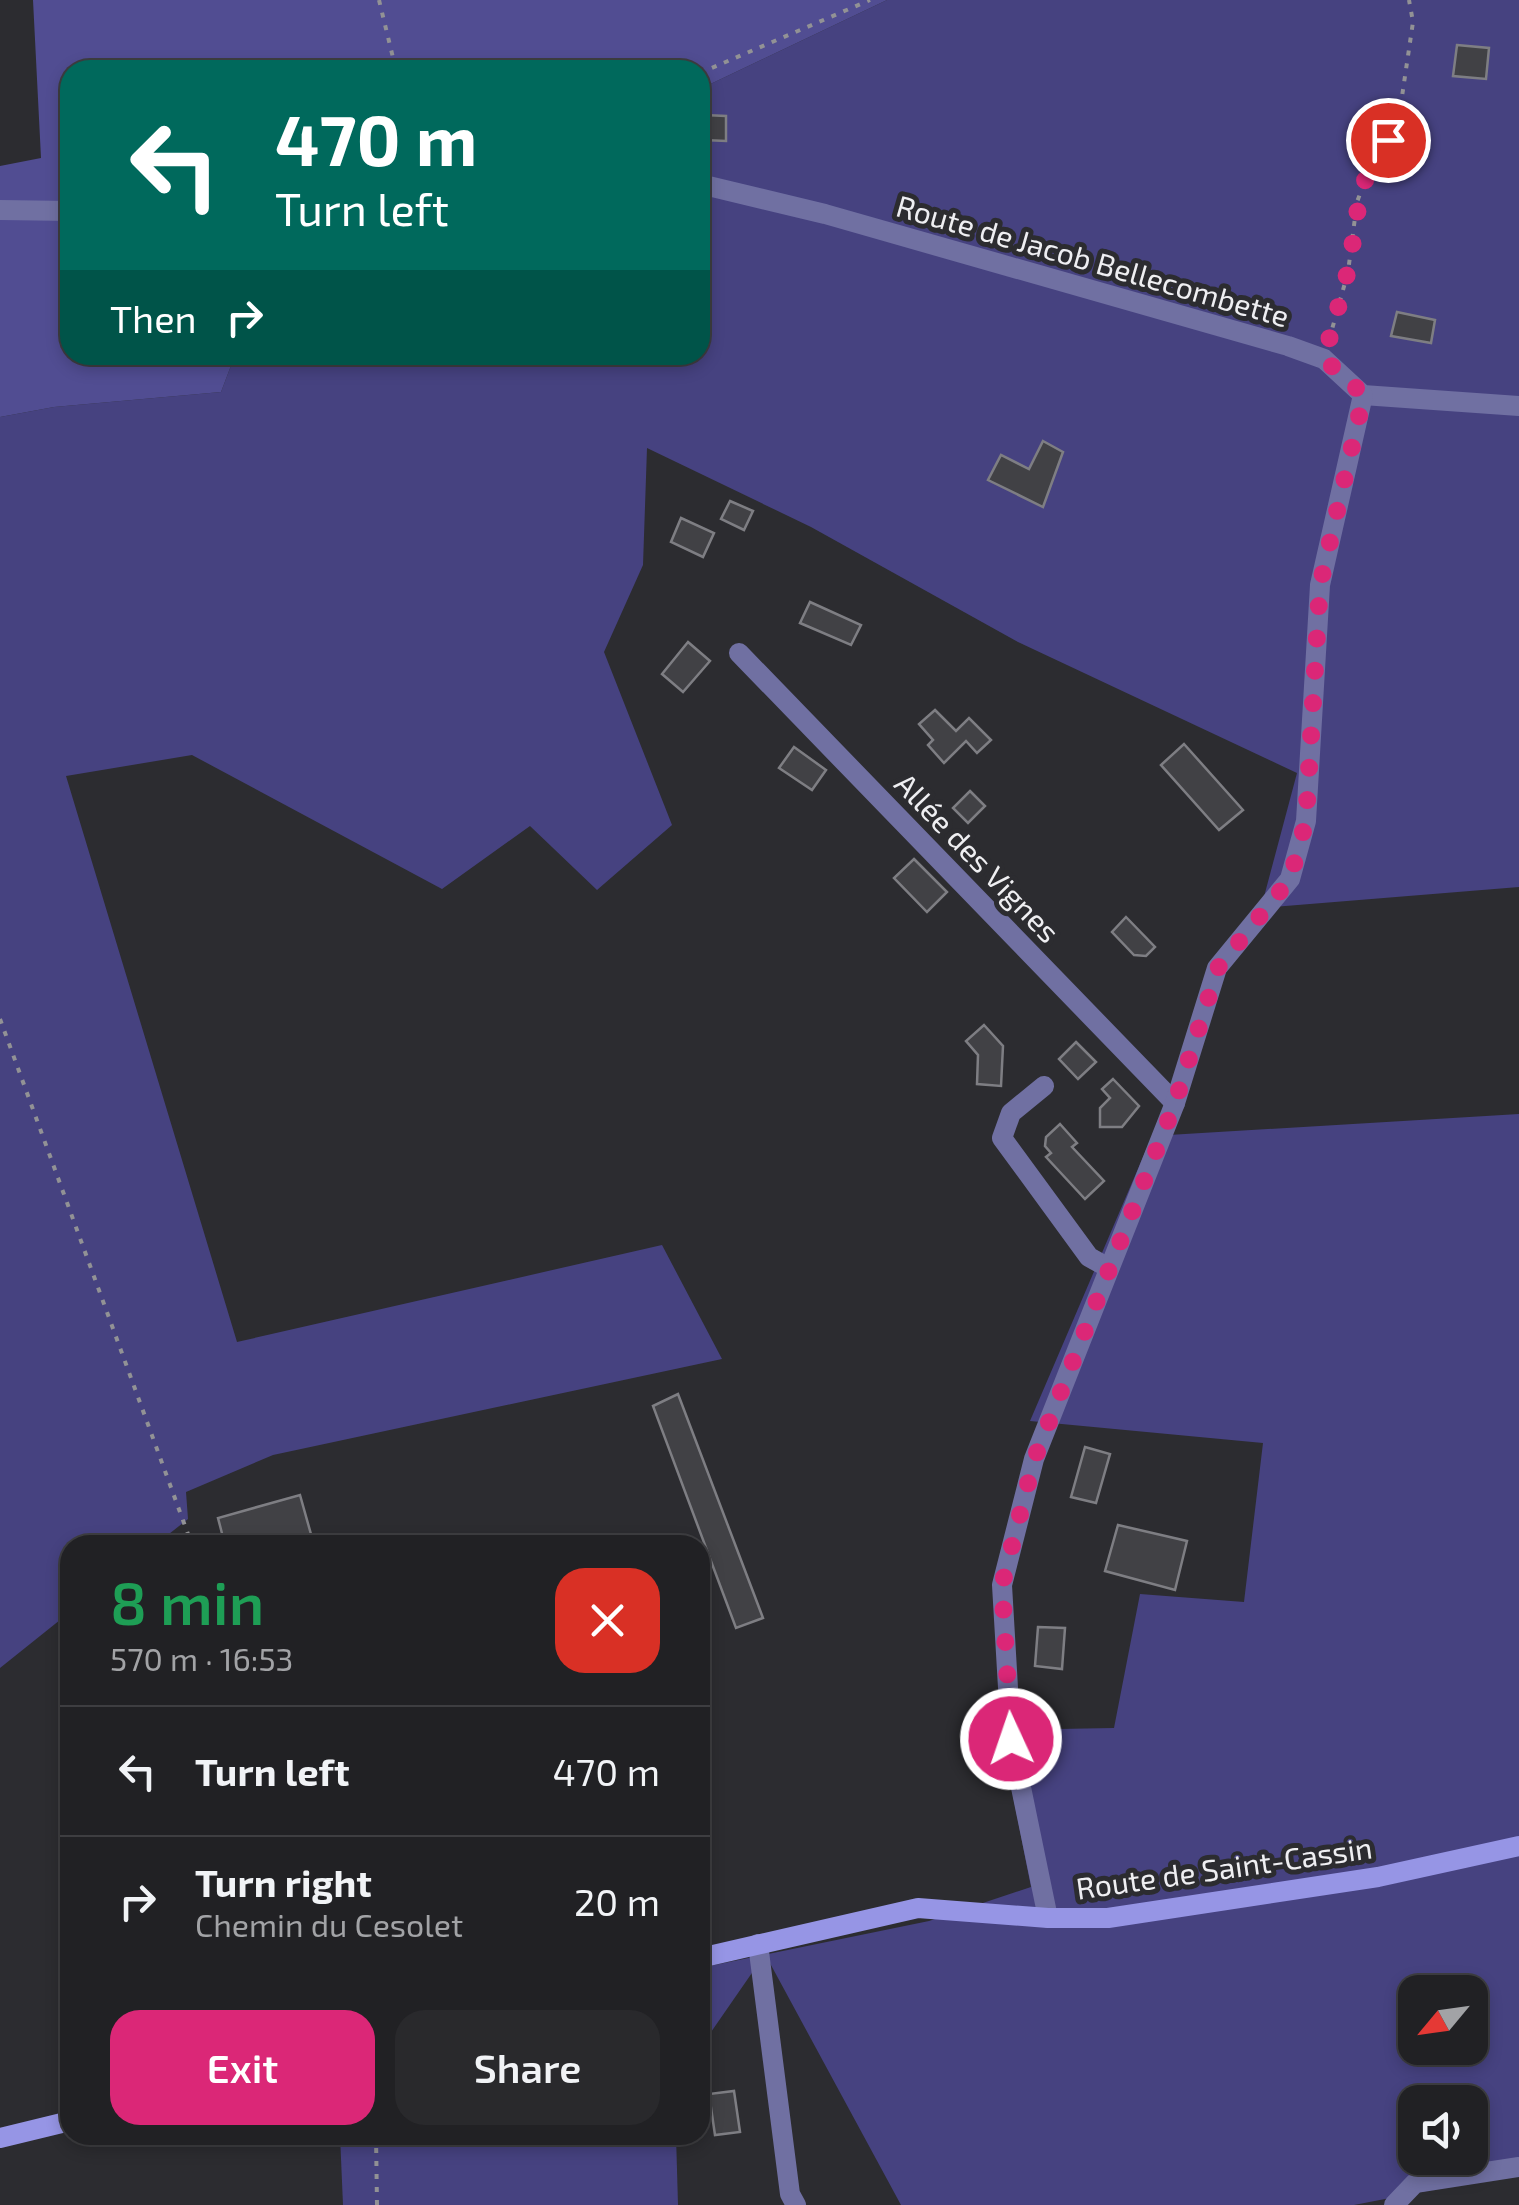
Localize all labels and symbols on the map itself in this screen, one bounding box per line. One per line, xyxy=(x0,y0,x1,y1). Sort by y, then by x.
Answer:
pin xyxy=(1346,98,1431,183)
street label: Route de Jacob Bellecombette xyxy=(893,187,1293,333)
street label: Allée des Vignes xyxy=(888,765,1068,949)
position arrow xyxy=(959,1687,1063,1791)
street label: Route de Saint-Cassin xyxy=(1074,1828,1374,1906)
north arrow xyxy=(1398,1975,1488,2065)

